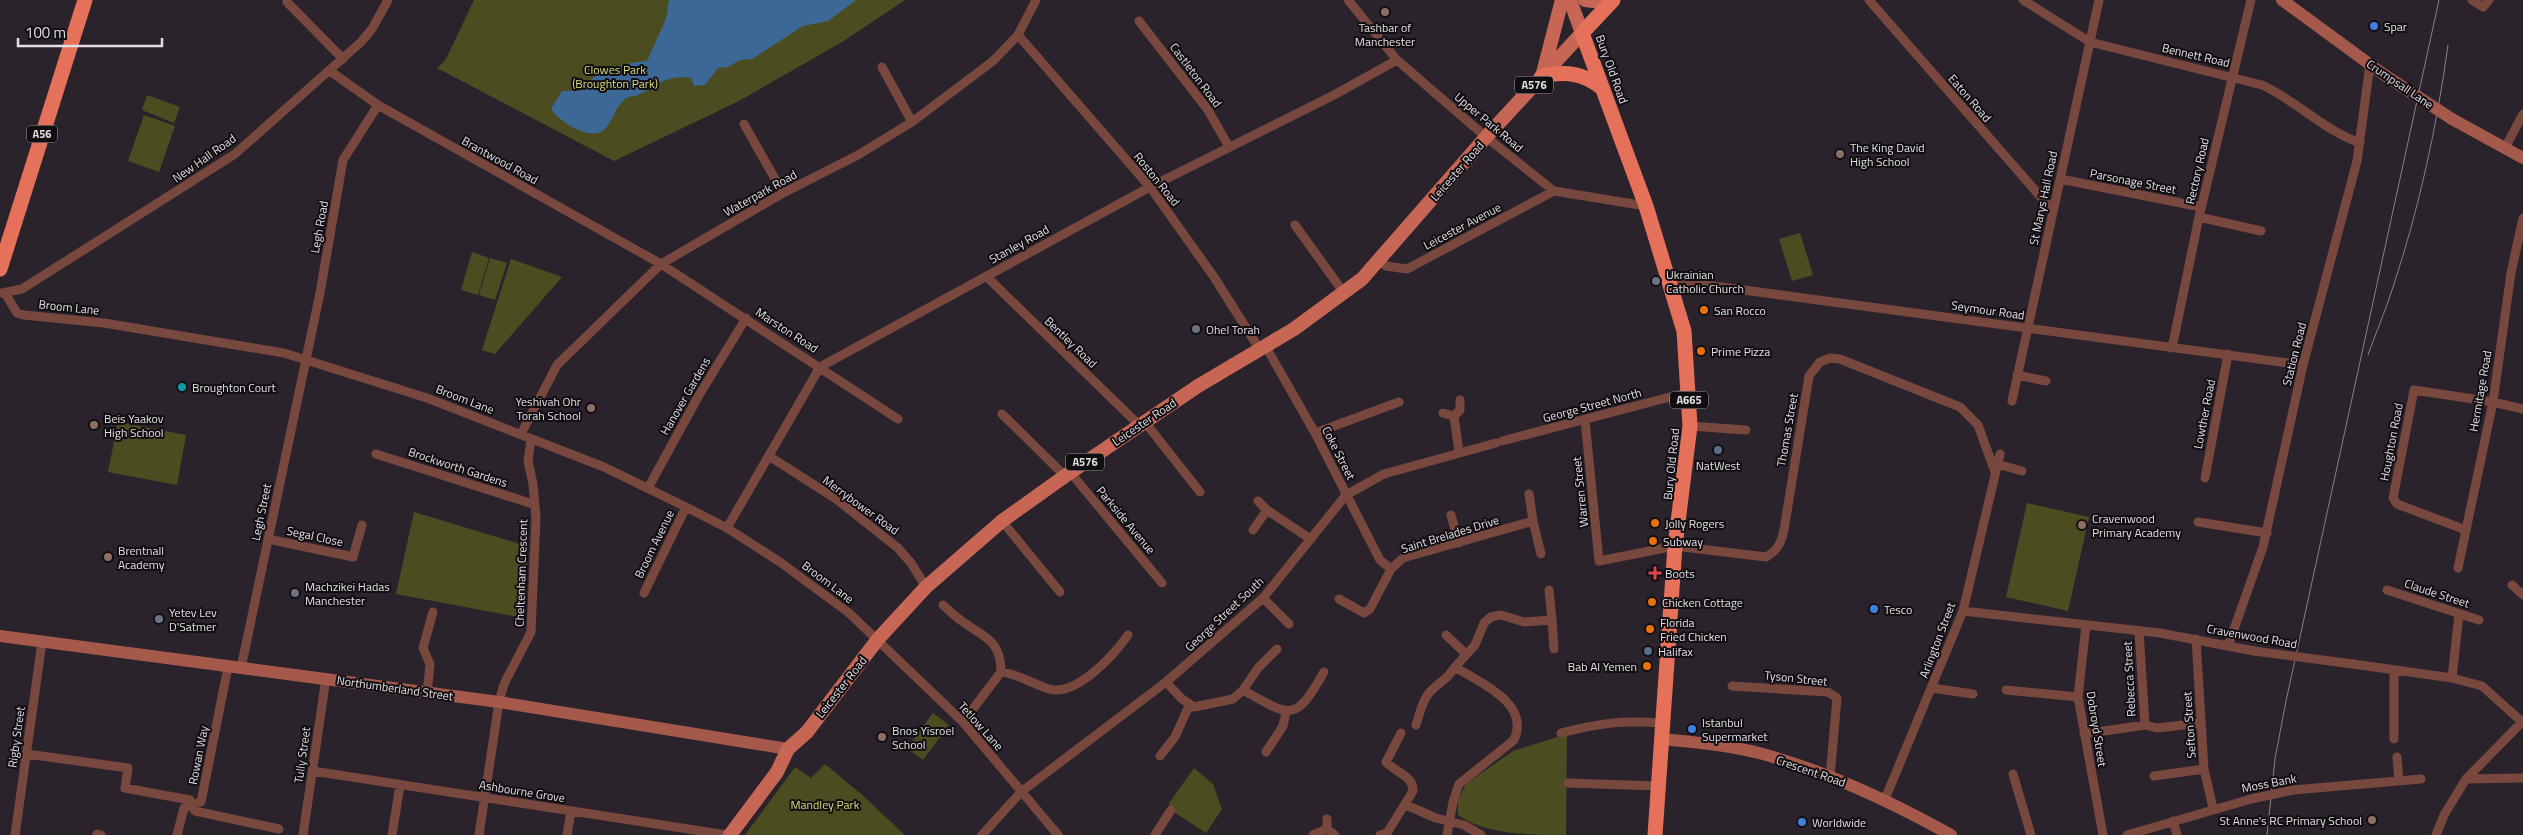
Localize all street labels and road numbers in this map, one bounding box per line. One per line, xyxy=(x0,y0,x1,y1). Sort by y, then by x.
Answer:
street label: Bury Old Road xyxy=(1591,32,1633,106)
street label: Bennett Road xyxy=(2160,38,2232,72)
street label: Castleton Road xyxy=(1165,39,1227,111)
street label: Crumpsall Lane xyxy=(2363,54,2437,114)
street label: Eaton Road xyxy=(1944,70,1996,126)
road number: A576 xyxy=(1515,76,1553,94)
street label: Upper Park Road xyxy=(1450,87,1528,157)
road number: A56 xyxy=(27,126,57,142)
street label: New Hall Road xyxy=(168,129,240,187)
street label: Brantwood Road xyxy=(458,131,542,189)
street label: Rectory Road xyxy=(2180,136,2214,206)
street label: Leicester Road xyxy=(1425,137,1489,205)
street label: Roston Road xyxy=(1129,148,1185,210)
street label: St Marys Hall Road xyxy=(2024,149,2062,247)
street label: Parsonage Street xyxy=(2088,163,2178,199)
street label: Waterpark Road xyxy=(720,165,800,221)
street label: Leicester Avenue xyxy=(1420,197,1504,255)
street label: Legh Road xyxy=(305,199,333,255)
street label: Stanley Road xyxy=(985,220,1053,268)
street label: Broom Lane xyxy=(38,294,100,320)
street label: Seymour Road xyxy=(1950,295,2026,325)
street label: Marston Road xyxy=(752,303,822,357)
street label: Bentley Road xyxy=(1040,312,1102,372)
street label: Station Road xyxy=(2277,320,2311,388)
street label: Hermitage Road xyxy=(2464,349,2496,433)
street label: Hanover Gardens xyxy=(655,353,715,438)
street label: Lowther Road xyxy=(2188,378,2220,450)
street label: Broom Lane xyxy=(433,379,497,419)
street label: George Street North xyxy=(1541,383,1643,427)
street label: Thomas Street xyxy=(1771,391,1803,468)
road number: A665 xyxy=(1670,392,1708,408)
street label: Leicester Road xyxy=(1108,393,1180,451)
street label: Houghton Road xyxy=(2374,401,2408,483)
street label: Coke Street xyxy=(1317,423,1361,484)
street label: Bury Old Road xyxy=(1658,427,1684,501)
street label: Brockworth Gardens xyxy=(406,442,511,492)
road number: A576 xyxy=(1066,454,1104,471)
street label: Warren Street xyxy=(1567,455,1593,528)
street label: Merrybower Road xyxy=(819,471,903,539)
street label: Legh Street xyxy=(246,481,276,542)
street label: Parkside Avenue xyxy=(1092,482,1160,558)
street label: Broom Avenue xyxy=(629,506,679,582)
street label: Saint Brelades Drive xyxy=(1399,510,1501,558)
street label: Cheltenham Crescent xyxy=(510,518,532,627)
street label: Segal Close xyxy=(285,521,345,551)
street label: Broom Lane xyxy=(798,556,858,608)
street label: George Street South xyxy=(1180,572,1268,656)
street label: Claude Street xyxy=(2402,574,2473,613)
street label: Arlington Street xyxy=(1914,599,1960,681)
street label: Cravenwood Road xyxy=(2205,619,2299,653)
street label: Rebecca Street xyxy=(2117,640,2140,717)
street label: Leicester Road xyxy=(811,652,871,722)
street label: Tyson Street xyxy=(1764,665,1829,691)
street label: Northumberland Street xyxy=(336,670,455,706)
street label: Dobroyd Street xyxy=(2082,690,2112,769)
street label: Sefton Street xyxy=(2177,690,2201,759)
street label: Tetlow Lane xyxy=(954,697,1008,755)
street label: Rigby Street xyxy=(2,704,30,769)
street label: Rowan Way xyxy=(183,724,213,786)
street label: Tully Street xyxy=(289,725,315,784)
street label: Crescent Road xyxy=(1774,750,1848,792)
street label: Moss Bank xyxy=(2240,768,2298,798)
street label: Ashbourne Grove xyxy=(478,775,566,807)

